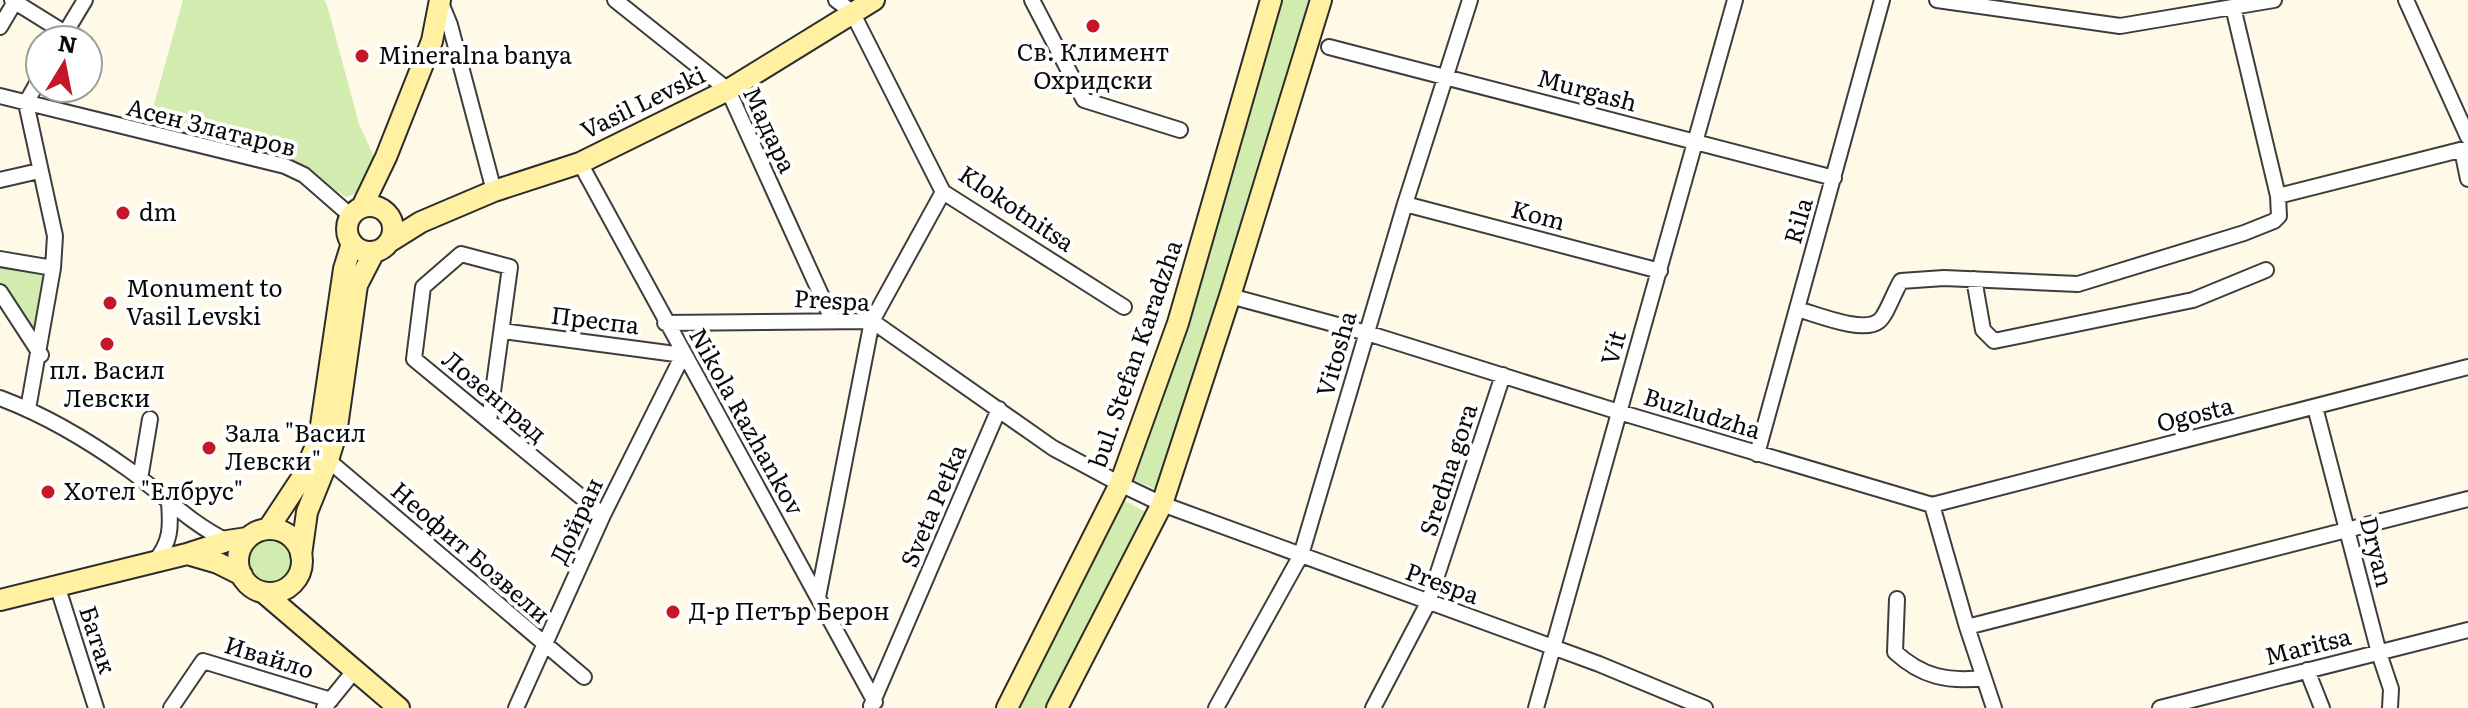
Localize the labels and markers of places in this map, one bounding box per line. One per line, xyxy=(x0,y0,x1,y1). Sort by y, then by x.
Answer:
marker: Св. Климент Охридски xyxy=(1084,17,1102,35)
place label: Св. Климент Охридски xyxy=(1017,33,1169,96)
place label: Mineralna banya xyxy=(378,36,572,71)
marker: Mineralna banya xyxy=(353,47,371,65)
place label: dm xyxy=(139,193,177,228)
marker: dm xyxy=(114,204,132,222)
place label: Monument to Vasil Levski xyxy=(126,269,283,332)
marker: Monument to Vasil Levski xyxy=(101,294,119,312)
marker: пл. Васил Левски xyxy=(98,335,116,353)
place label: пл. Васил Левски xyxy=(49,351,165,414)
place label: Зала "Васил Левски" xyxy=(225,414,366,477)
marker: Зала "Васил Левски" xyxy=(200,439,218,457)
place label: Хотел "Елбрус" xyxy=(64,472,243,507)
marker: Хотел "Елбрус" xyxy=(39,483,57,501)
place label: Д-р Петър Берон xyxy=(689,592,890,627)
marker: Д-р Петър Берон xyxy=(664,603,682,621)

